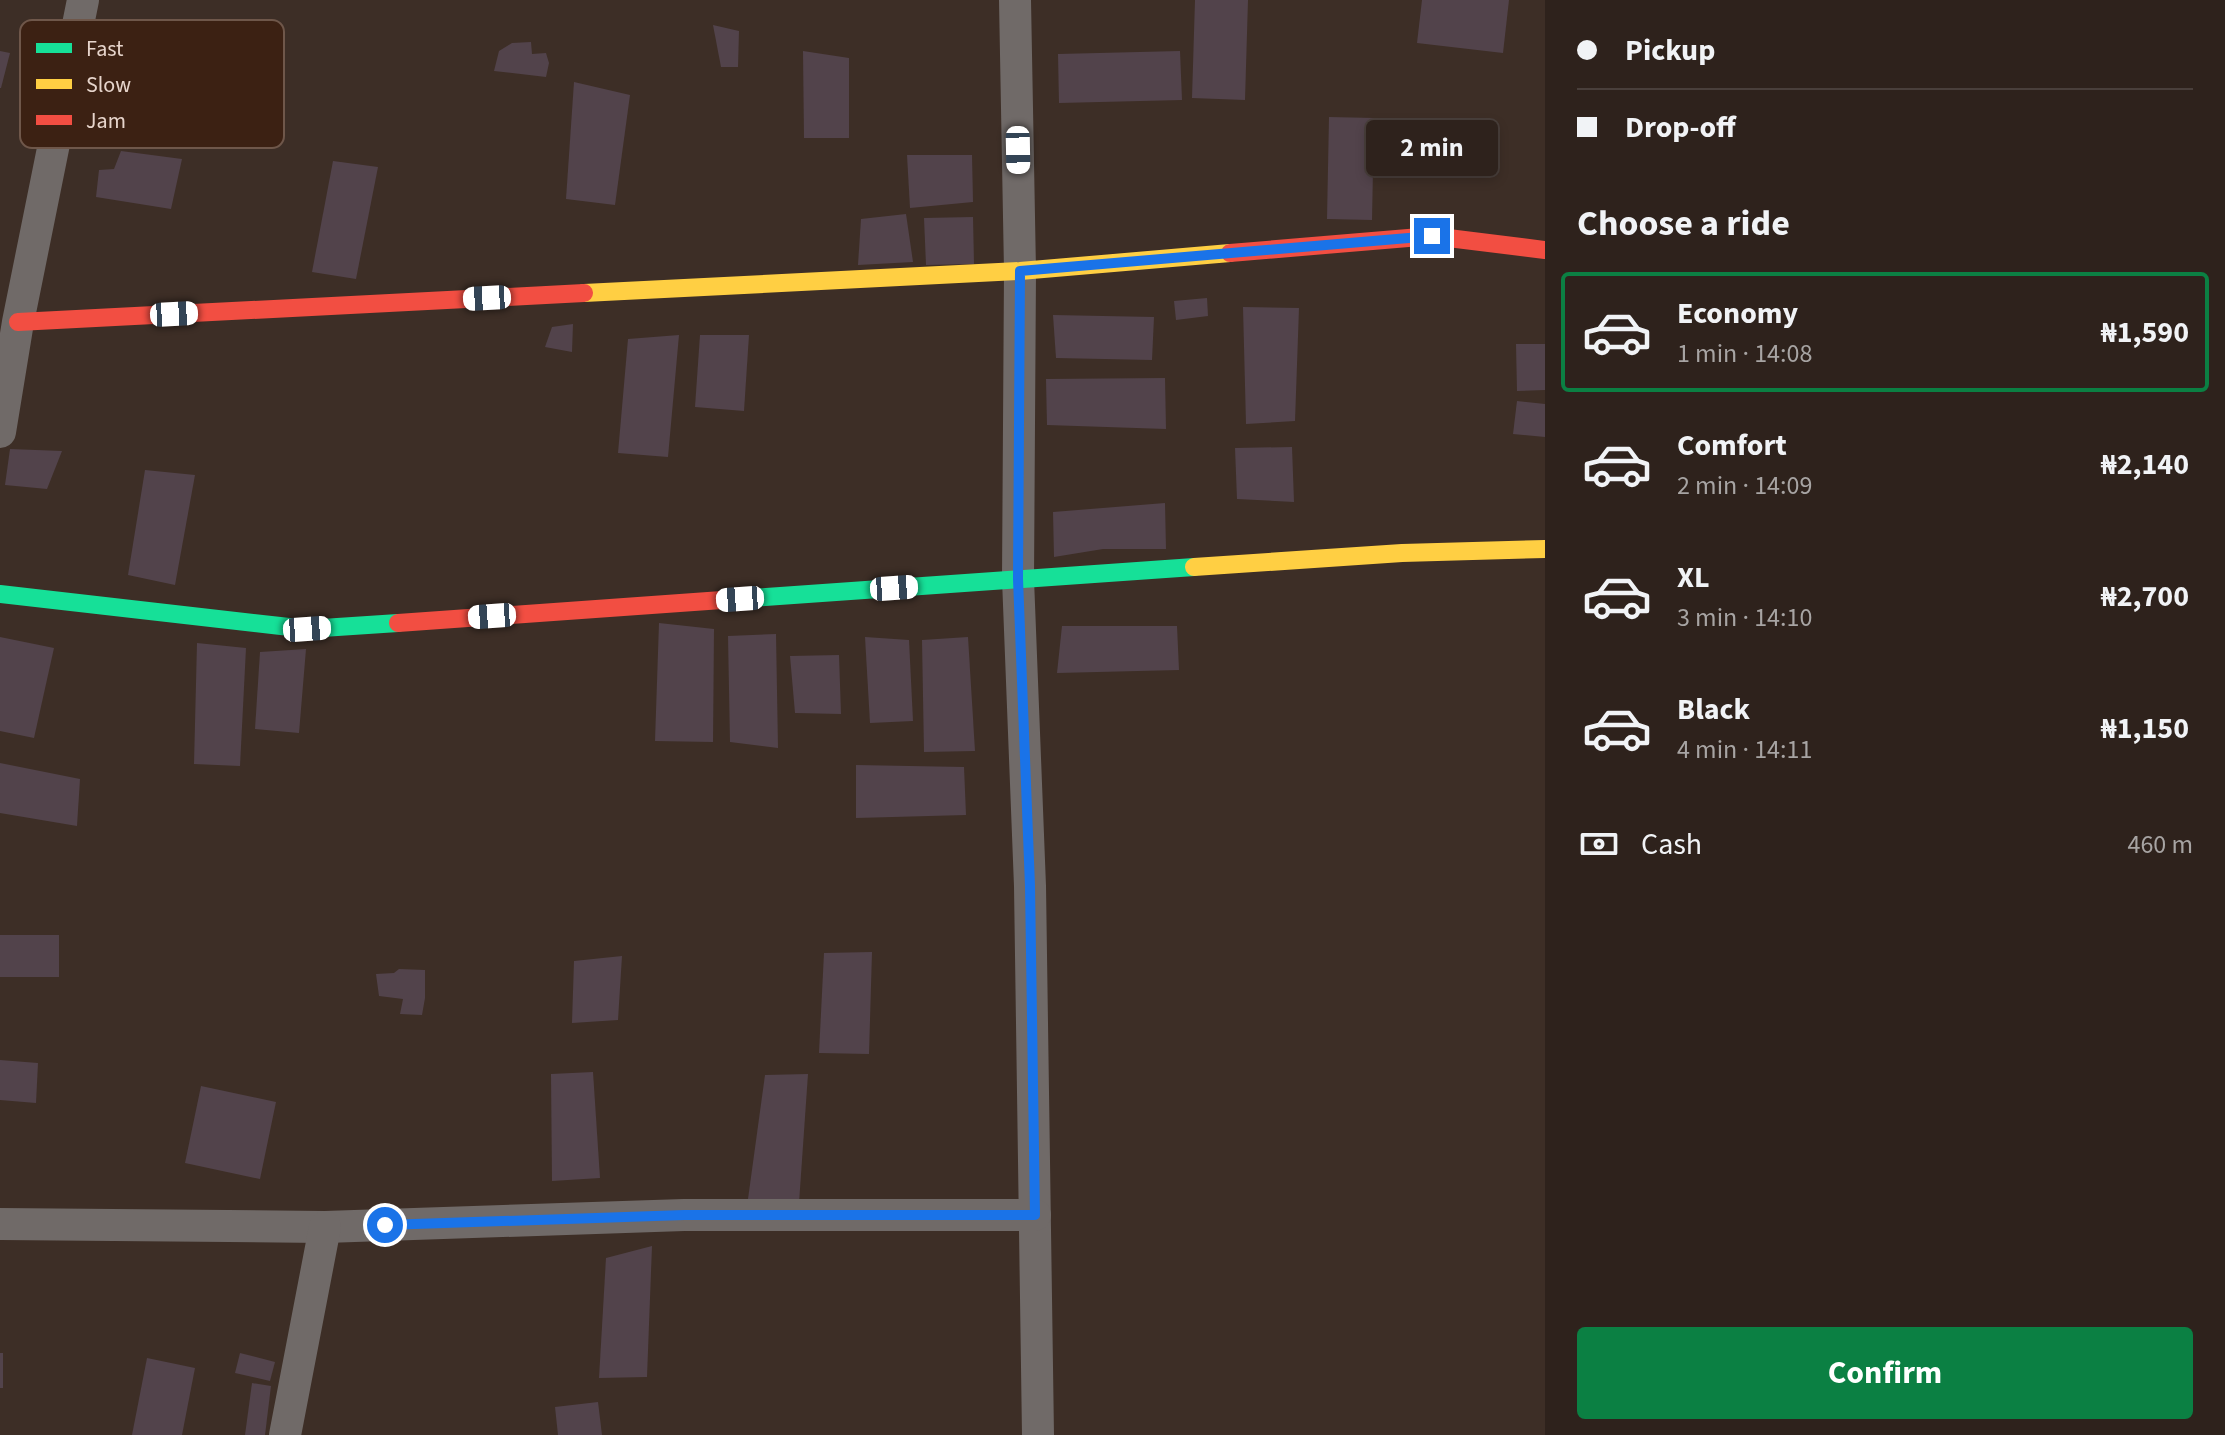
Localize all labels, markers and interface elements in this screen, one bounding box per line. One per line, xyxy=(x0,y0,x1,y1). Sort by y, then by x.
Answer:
legend xyxy=(20,20,284,148)
text: Pickup xyxy=(1625,29,1715,72)
text: Fast xyxy=(86,33,124,65)
text: Slow xyxy=(86,69,131,101)
text: Jam xyxy=(86,105,126,137)
text: Drop-off xyxy=(1625,106,1736,149)
callout: 2 min xyxy=(1366,120,1498,176)
car xyxy=(1006,126,1030,174)
text: 2 min xyxy=(1400,129,1464,166)
text: Choose a ride xyxy=(1577,198,1790,249)
route end xyxy=(1414,218,1450,254)
car xyxy=(462,285,512,311)
text: Economy xyxy=(1677,292,1798,335)
icon: car xyxy=(1581,296,1653,368)
car xyxy=(149,301,199,327)
text: ₦1,590 xyxy=(2101,311,2189,354)
text: 1 min · 14:08 xyxy=(1677,335,1812,372)
text: Comfort xyxy=(1677,424,1787,467)
icon: car xyxy=(1581,428,1653,500)
text: ₦2,140 xyxy=(2101,443,2189,486)
text: 2 min · 14:09 xyxy=(1677,467,1812,504)
text: XL xyxy=(1677,556,1710,599)
icon: car xyxy=(1581,560,1653,632)
car xyxy=(869,574,919,602)
text: ₦2,700 xyxy=(2101,575,2189,618)
car xyxy=(715,585,765,613)
text: 3 min · 14:10 xyxy=(1677,599,1812,636)
car xyxy=(467,602,517,630)
car xyxy=(282,615,332,643)
text: Black xyxy=(1677,688,1750,731)
icon: car xyxy=(1581,692,1653,764)
text: ₦1,150 xyxy=(2101,707,2189,750)
text: 4 min · 14:11 xyxy=(1677,731,1812,768)
icon: cash xyxy=(1577,822,1621,866)
text: Cash xyxy=(1641,823,1702,866)
text: 460 m xyxy=(2127,826,2193,863)
route start xyxy=(367,1207,403,1243)
button: Confirm xyxy=(1577,1327,2193,1419)

